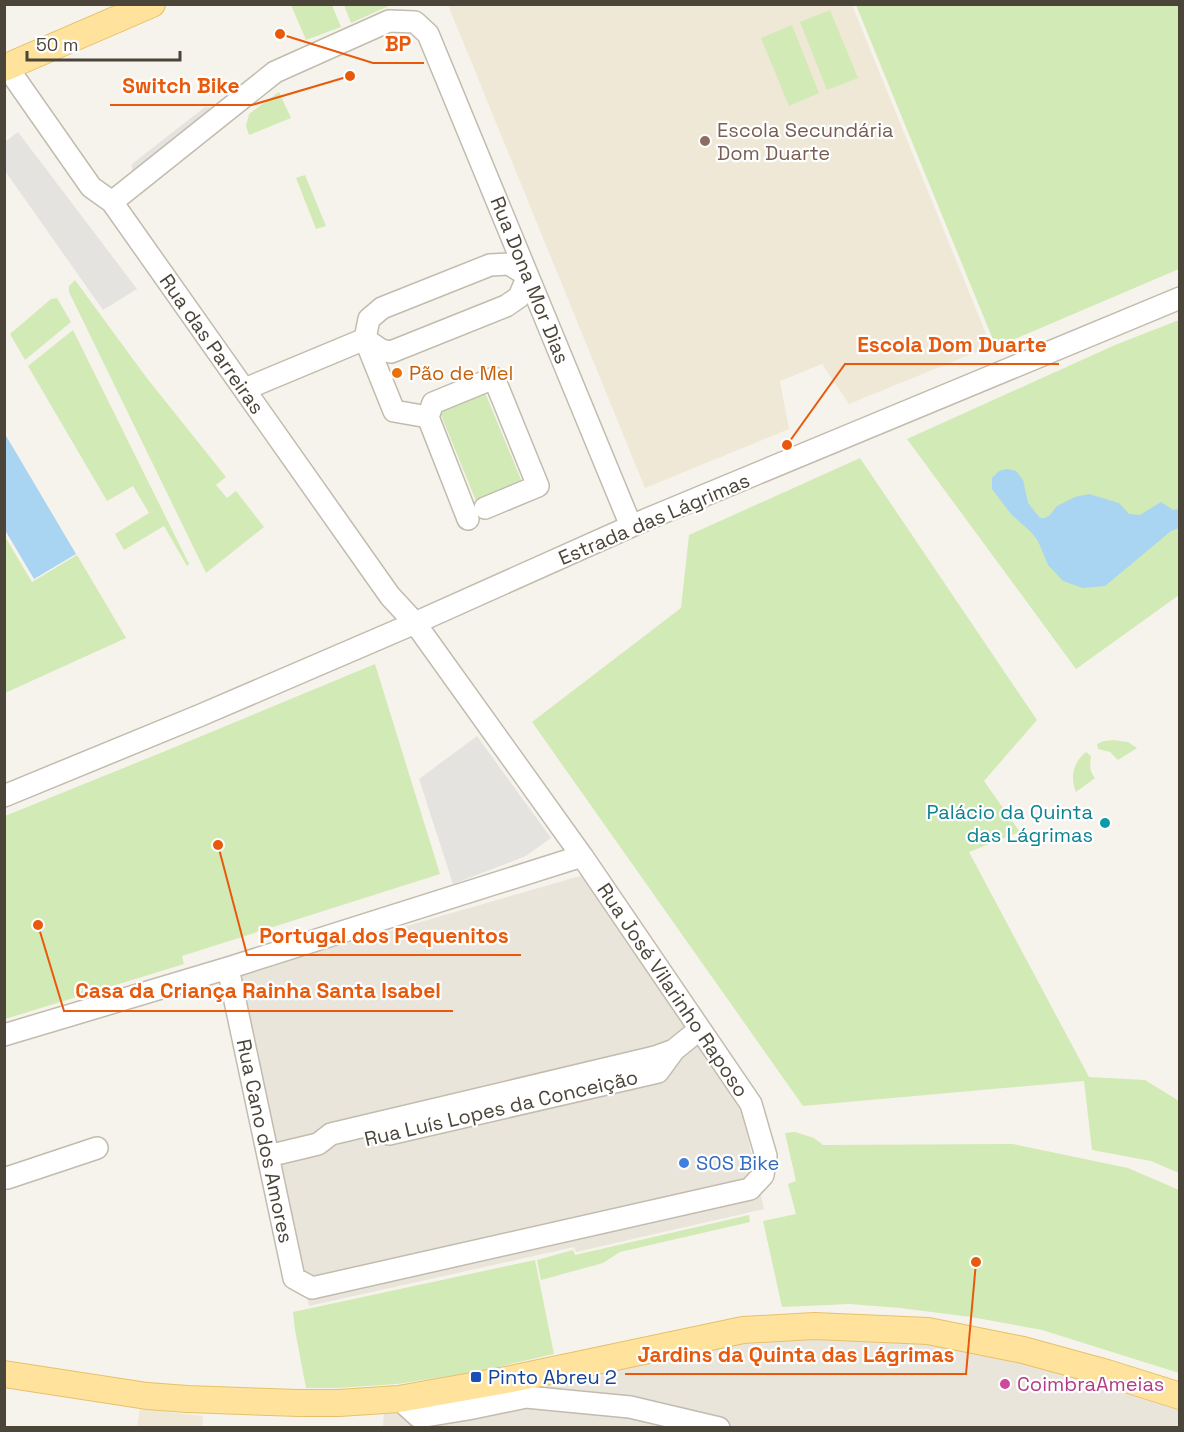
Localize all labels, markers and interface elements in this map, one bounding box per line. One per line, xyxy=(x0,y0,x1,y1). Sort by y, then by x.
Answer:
scale bar xyxy=(27,24,180,62)
callout: BP xyxy=(373,24,424,63)
text: BP xyxy=(385,30,412,57)
text: 50 m xyxy=(36,33,78,56)
callout: Switch Bike xyxy=(110,66,252,105)
text: Switch Bike xyxy=(122,72,240,99)
place label: Escola Secundária Dom Duarte xyxy=(717,117,894,166)
marker: Escola Secundária Dom Duarte xyxy=(698,134,712,148)
street label: Rua Dona Mor Dias xyxy=(485,192,575,368)
street label: Rua das Parreiras xyxy=(154,269,270,419)
callout: Escola Dom Duarte xyxy=(845,325,1059,364)
text: Escola Dom Duarte xyxy=(857,331,1047,358)
place label: Pão de Mel xyxy=(409,360,513,386)
marker: Pão de Mel xyxy=(390,366,404,380)
street label: Estrada das Lágrimas xyxy=(554,467,754,571)
place label: Palácio da Quinta das Lágrimas xyxy=(927,799,1093,848)
marker: Palácio da Quinta das Lágrimas xyxy=(1098,816,1112,830)
street label: Rua José Vilarinho Raposo xyxy=(592,878,754,1102)
callout: Portugal dos Pequenitos xyxy=(247,916,521,955)
text: Portugal dos Pequenitos xyxy=(259,922,509,949)
callout: Casa da Criança Rainha Santa Isabel xyxy=(64,972,453,1011)
text: Casa da Criança Rainha Santa Isabel xyxy=(75,977,441,1004)
street label: Rua Cano dos Amores xyxy=(231,1037,299,1245)
street label: Rua Luís Lopes da Conceição xyxy=(362,1064,640,1152)
place label: SOS Bike xyxy=(696,1150,779,1176)
marker: SOS Bike xyxy=(677,1156,691,1170)
callout: Jardins da Quinta das Lágrimas xyxy=(625,1335,966,1374)
text: Jardins da Quinta das Lágrimas xyxy=(637,1341,955,1368)
place label: Pinto Abreu 2 xyxy=(488,1364,617,1390)
marker: Pinto Abreu 2 xyxy=(469,1370,483,1384)
place label: CoimbraAmeias xyxy=(1017,1371,1164,1397)
marker: CoimbraAmeias xyxy=(998,1377,1012,1391)

